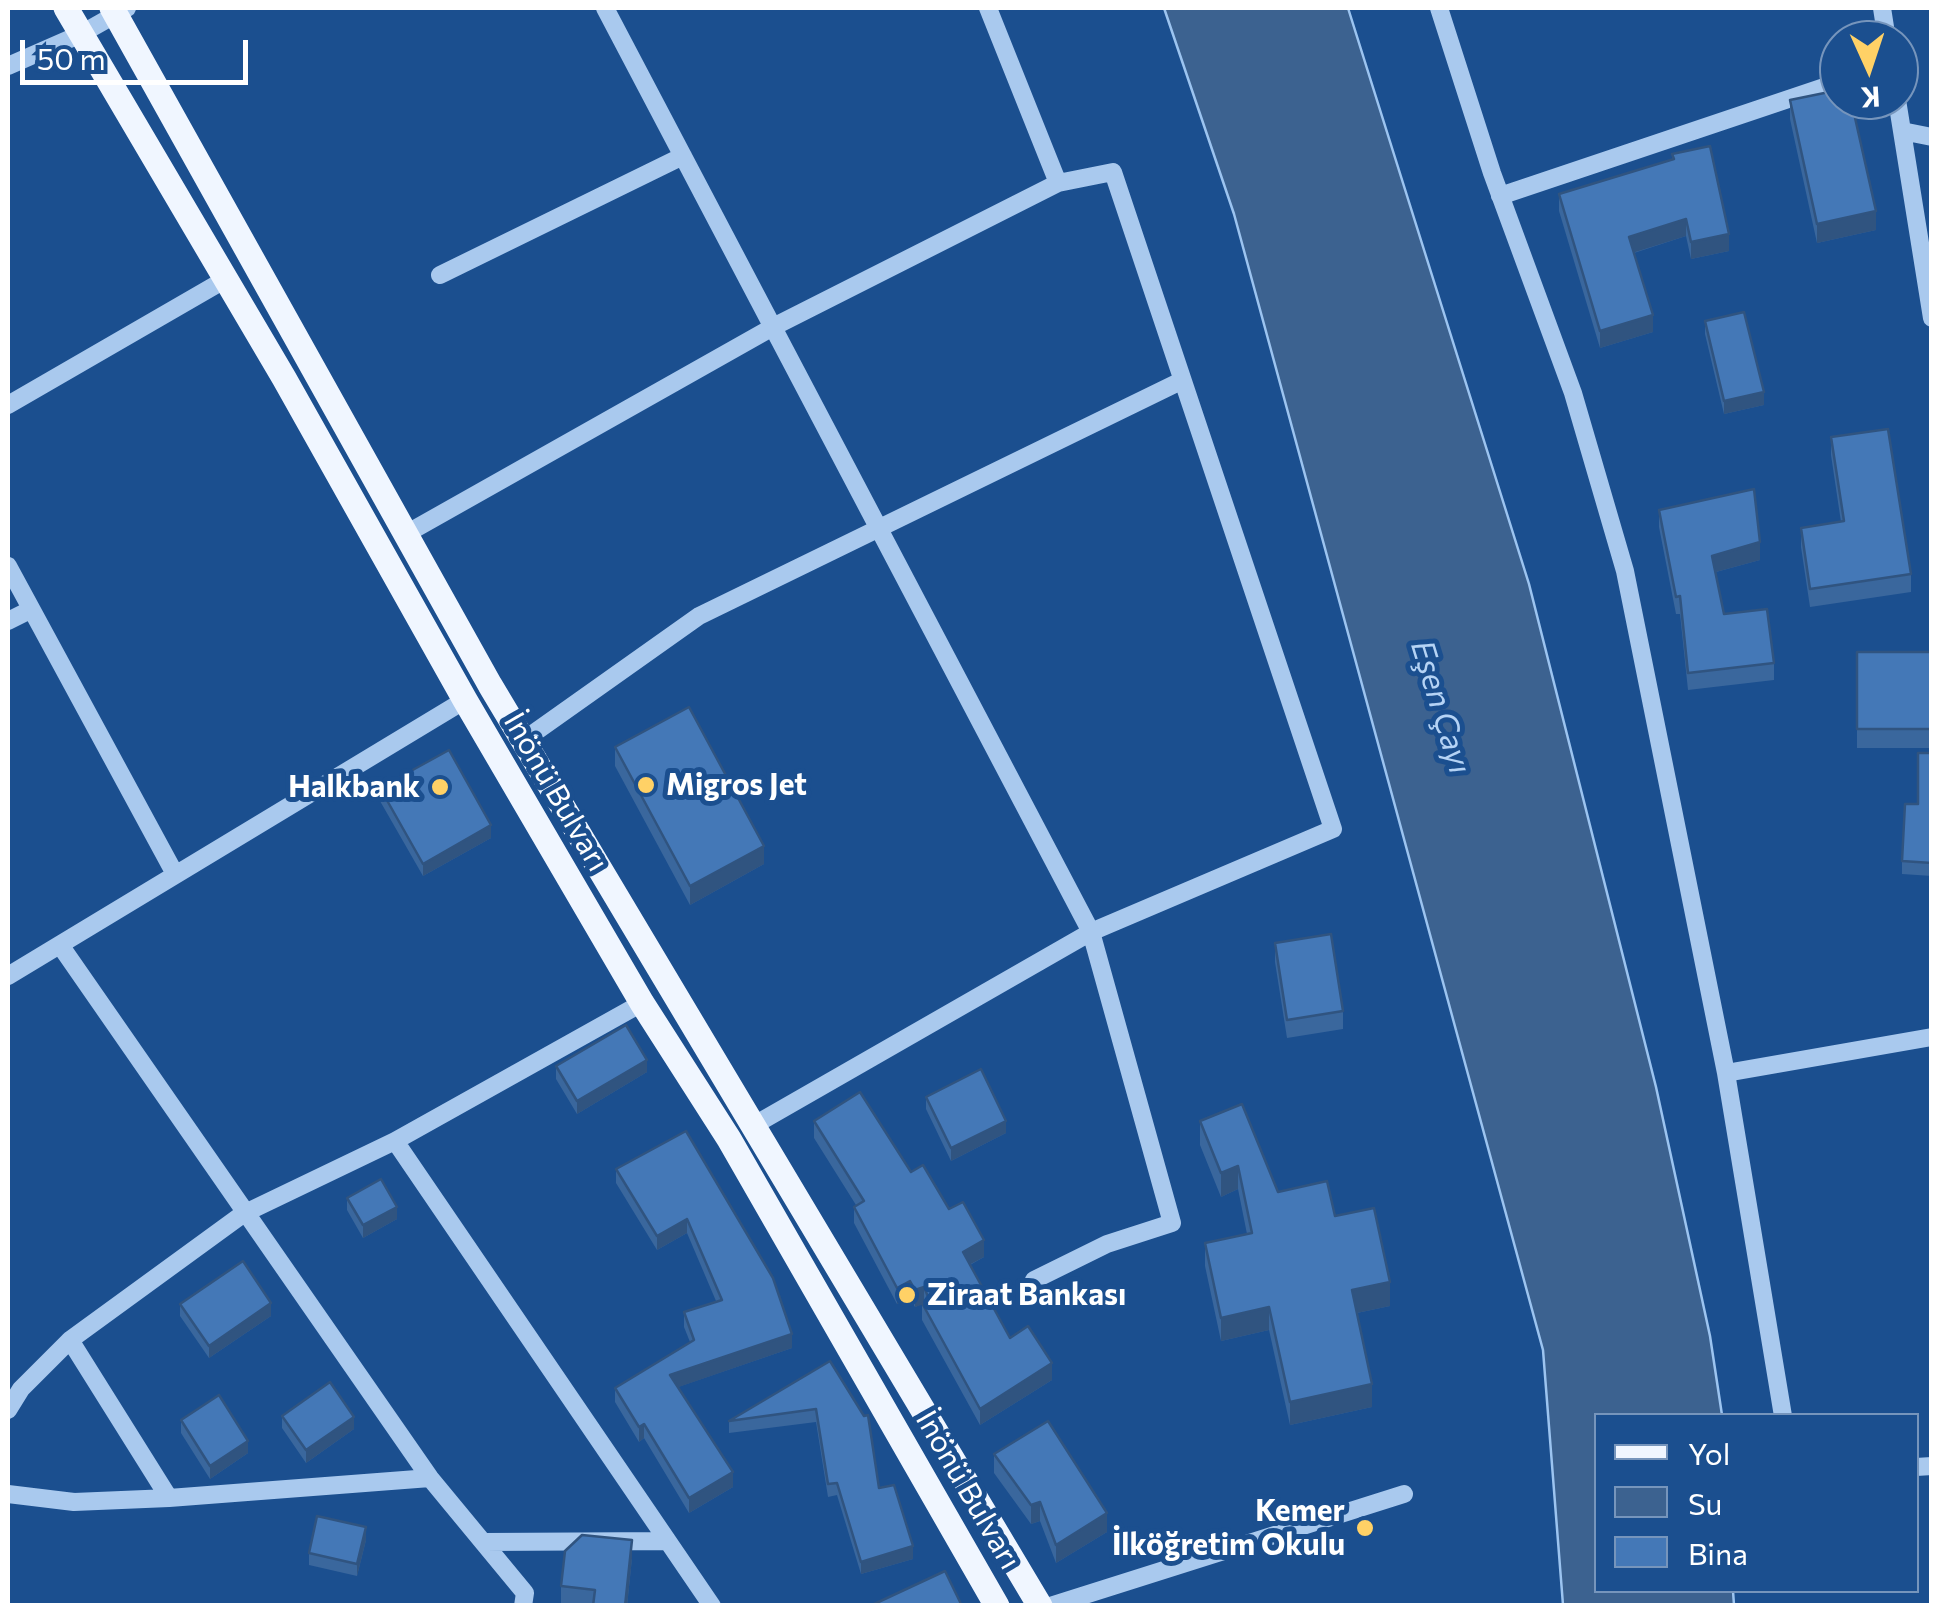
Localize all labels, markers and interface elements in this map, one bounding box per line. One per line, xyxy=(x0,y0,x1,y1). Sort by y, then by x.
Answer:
scale bar xyxy=(25,20,252,82)
north arrow xyxy=(1819,20,1919,120)
text: 50 m xyxy=(37,39,106,76)
text: K xyxy=(1860,80,1881,115)
water label: Eşen Çayı xyxy=(1403,636,1479,778)
street label: İnönü Bulvarı xyxy=(496,706,616,878)
place label: Migros Jet xyxy=(666,767,807,803)
place label: Halkbank xyxy=(288,769,420,805)
marker: Migros Jet xyxy=(635,774,657,796)
marker: Halkbank xyxy=(429,776,451,798)
place label: Ziraat Bankası xyxy=(927,1277,1126,1313)
marker: Ziraat Bankası xyxy=(896,1284,918,1306)
street label: İnönü Bulvarı xyxy=(908,1404,1028,1576)
legend xyxy=(1594,1413,1919,1593)
text: Yol xyxy=(1688,1434,1730,1471)
text: Su xyxy=(1688,1484,1722,1521)
place label: Kemer İlköğretim Okulu xyxy=(1112,1493,1345,1564)
marker: Kemer İlköğretim Okulu xyxy=(1354,1517,1376,1539)
text: Bina xyxy=(1688,1534,1748,1571)

